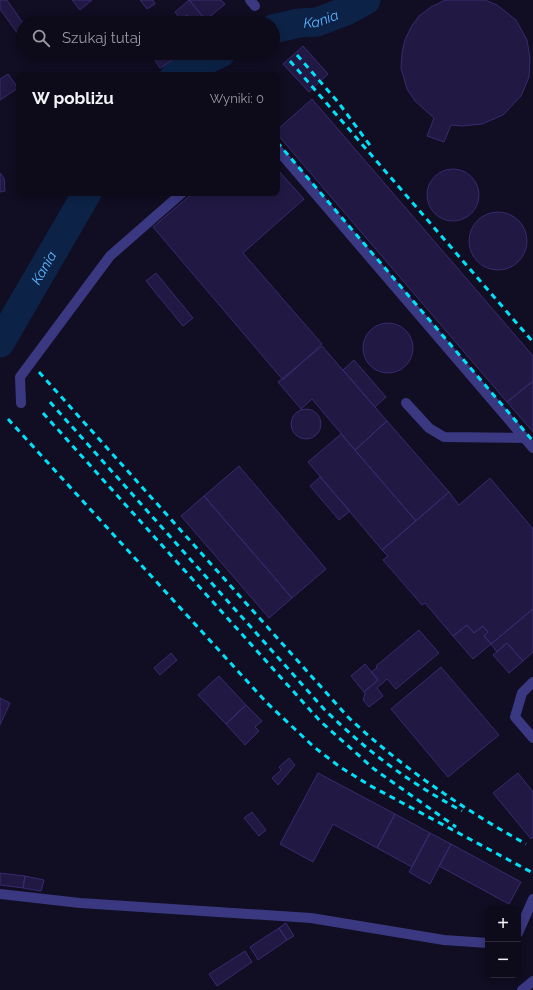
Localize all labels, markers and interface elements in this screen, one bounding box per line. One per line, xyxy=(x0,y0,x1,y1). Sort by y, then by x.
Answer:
water label: Kania xyxy=(303,7,341,31)
search box xyxy=(16,16,280,60)
icon: search xyxy=(30,27,52,49)
text: Szukaj tutaj xyxy=(62,29,141,47)
text: W pobliżu xyxy=(32,88,114,108)
text: Wyniki: 0 xyxy=(210,91,264,106)
water label: Kania xyxy=(28,248,60,287)
map controls xyxy=(485,906,521,978)
button: + xyxy=(485,906,521,942)
button: − xyxy=(485,942,521,978)

